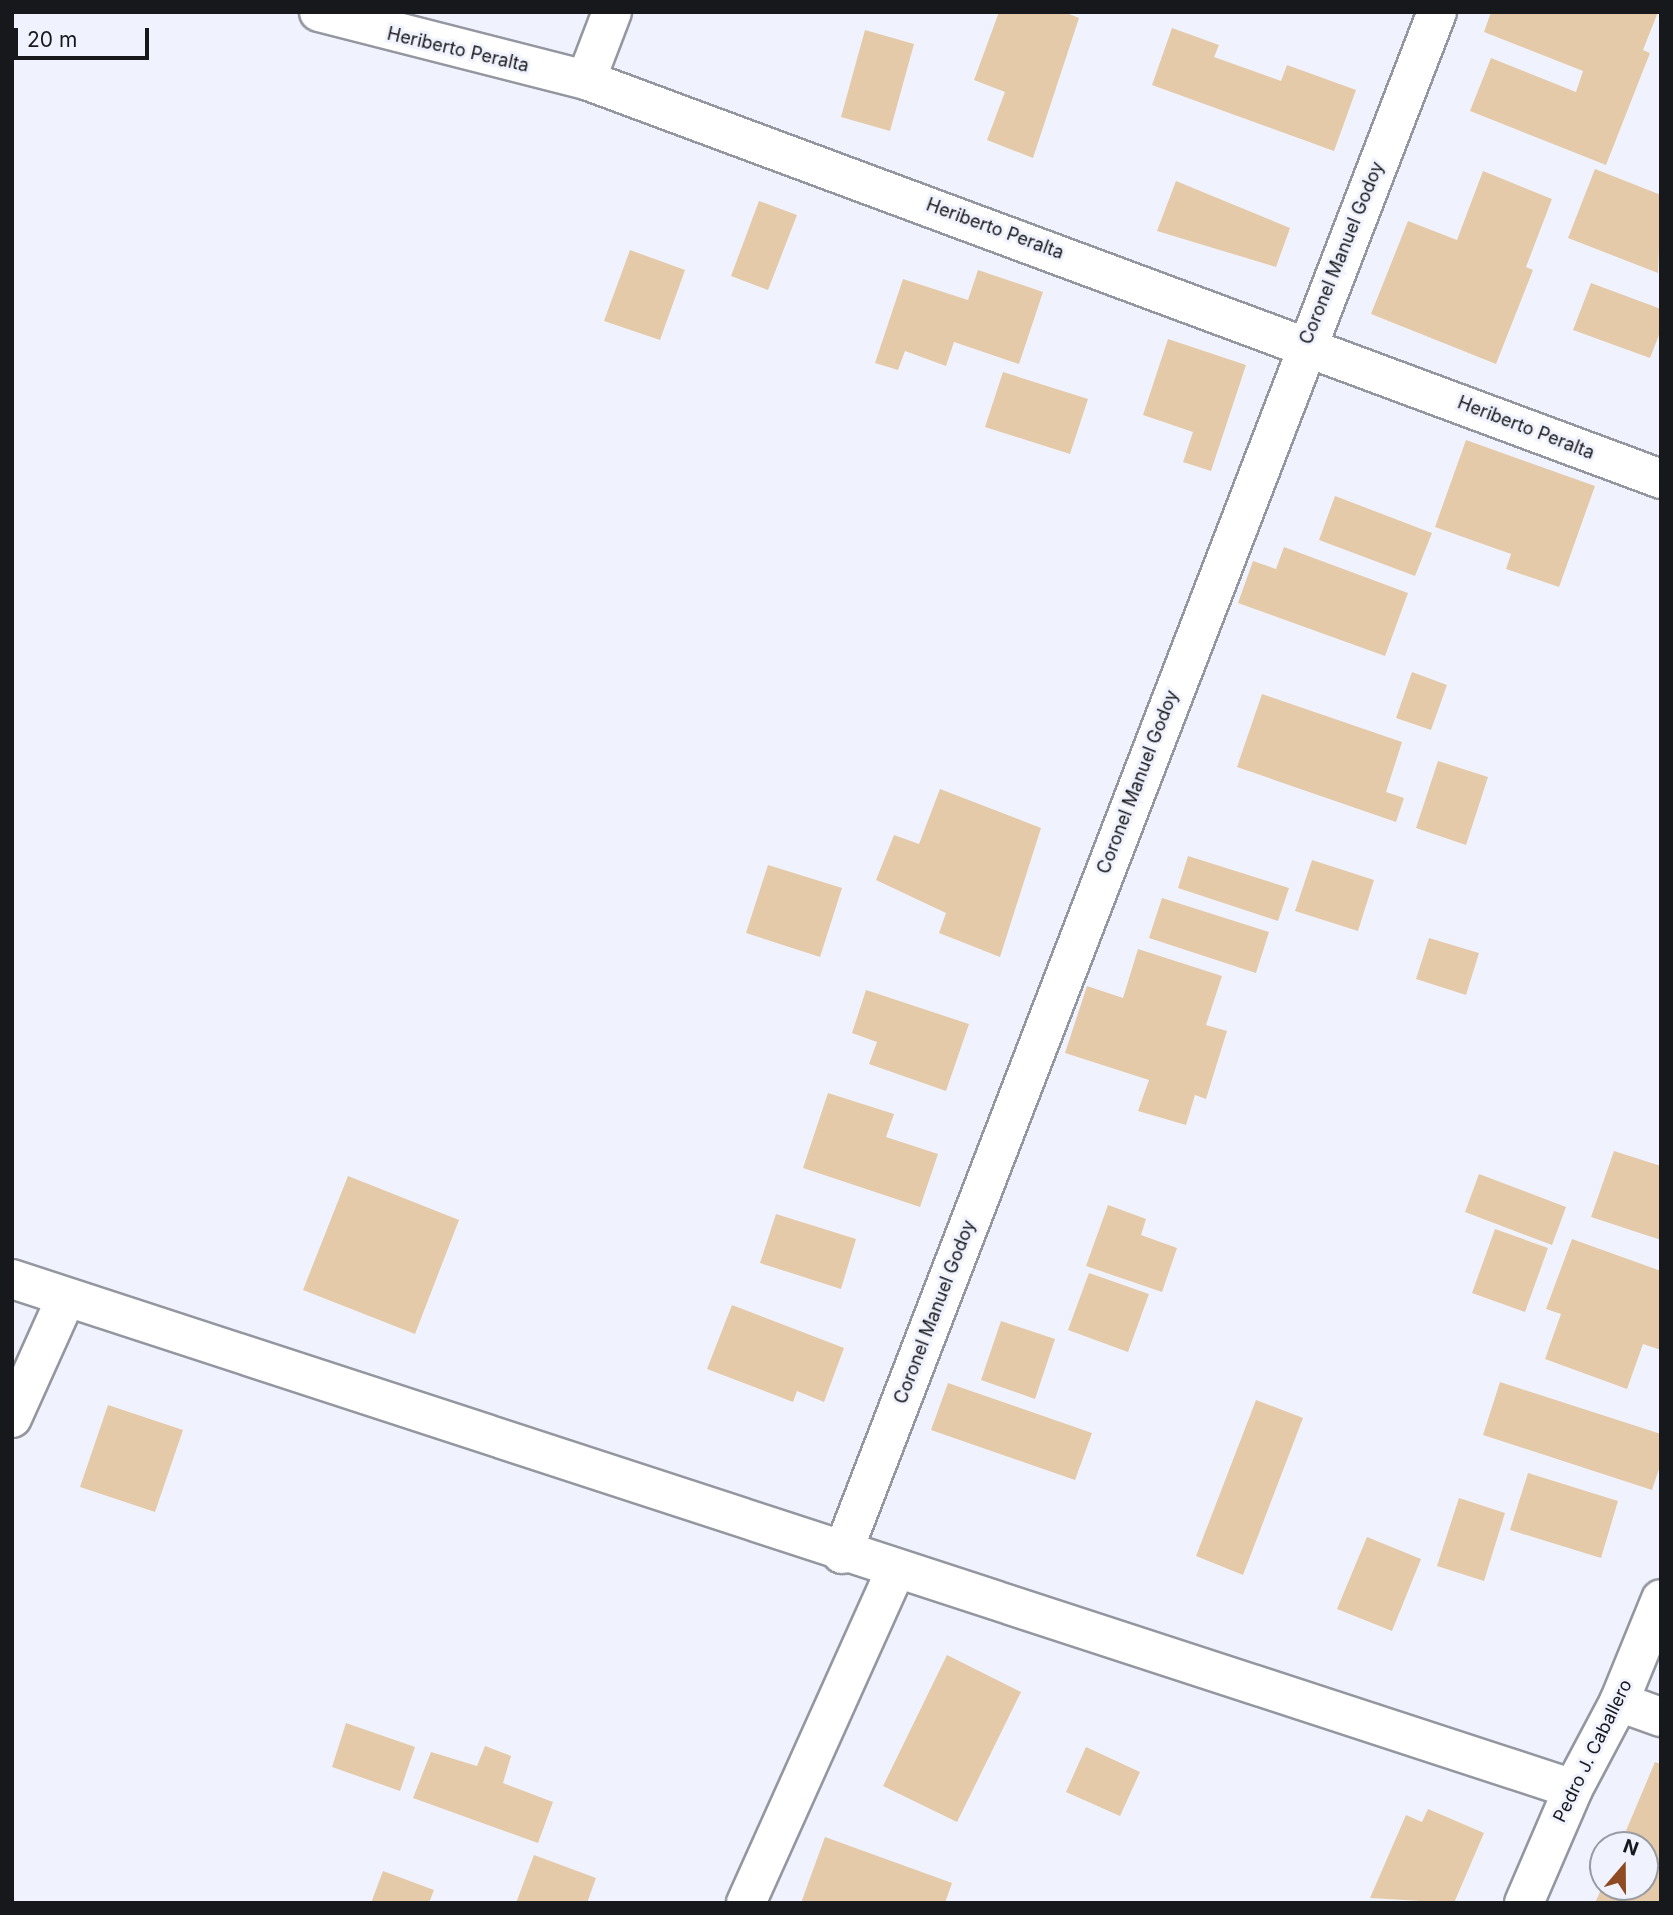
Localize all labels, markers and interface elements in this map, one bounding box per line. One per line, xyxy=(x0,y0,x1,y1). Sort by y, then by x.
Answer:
scale bar xyxy=(18,14,152,58)
street label: Heriberto Peralta xyxy=(385,23,531,77)
text: 20 m xyxy=(27,27,77,52)
street label: Coronel Manuel Godoy xyxy=(1295,158,1389,348)
street label: Heriberto Peralta xyxy=(923,194,1067,264)
street label: Heriberto Peralta xyxy=(1454,392,1598,464)
street label: Coronel Manuel Godoy xyxy=(1093,687,1183,877)
street label: Coronel Manuel Godoy xyxy=(890,1217,980,1407)
street label: Pedro J. Caballero xyxy=(1549,1676,1637,1826)
north arrow xyxy=(1589,1831,1659,1901)
text: N xyxy=(1620,1834,1641,1861)

